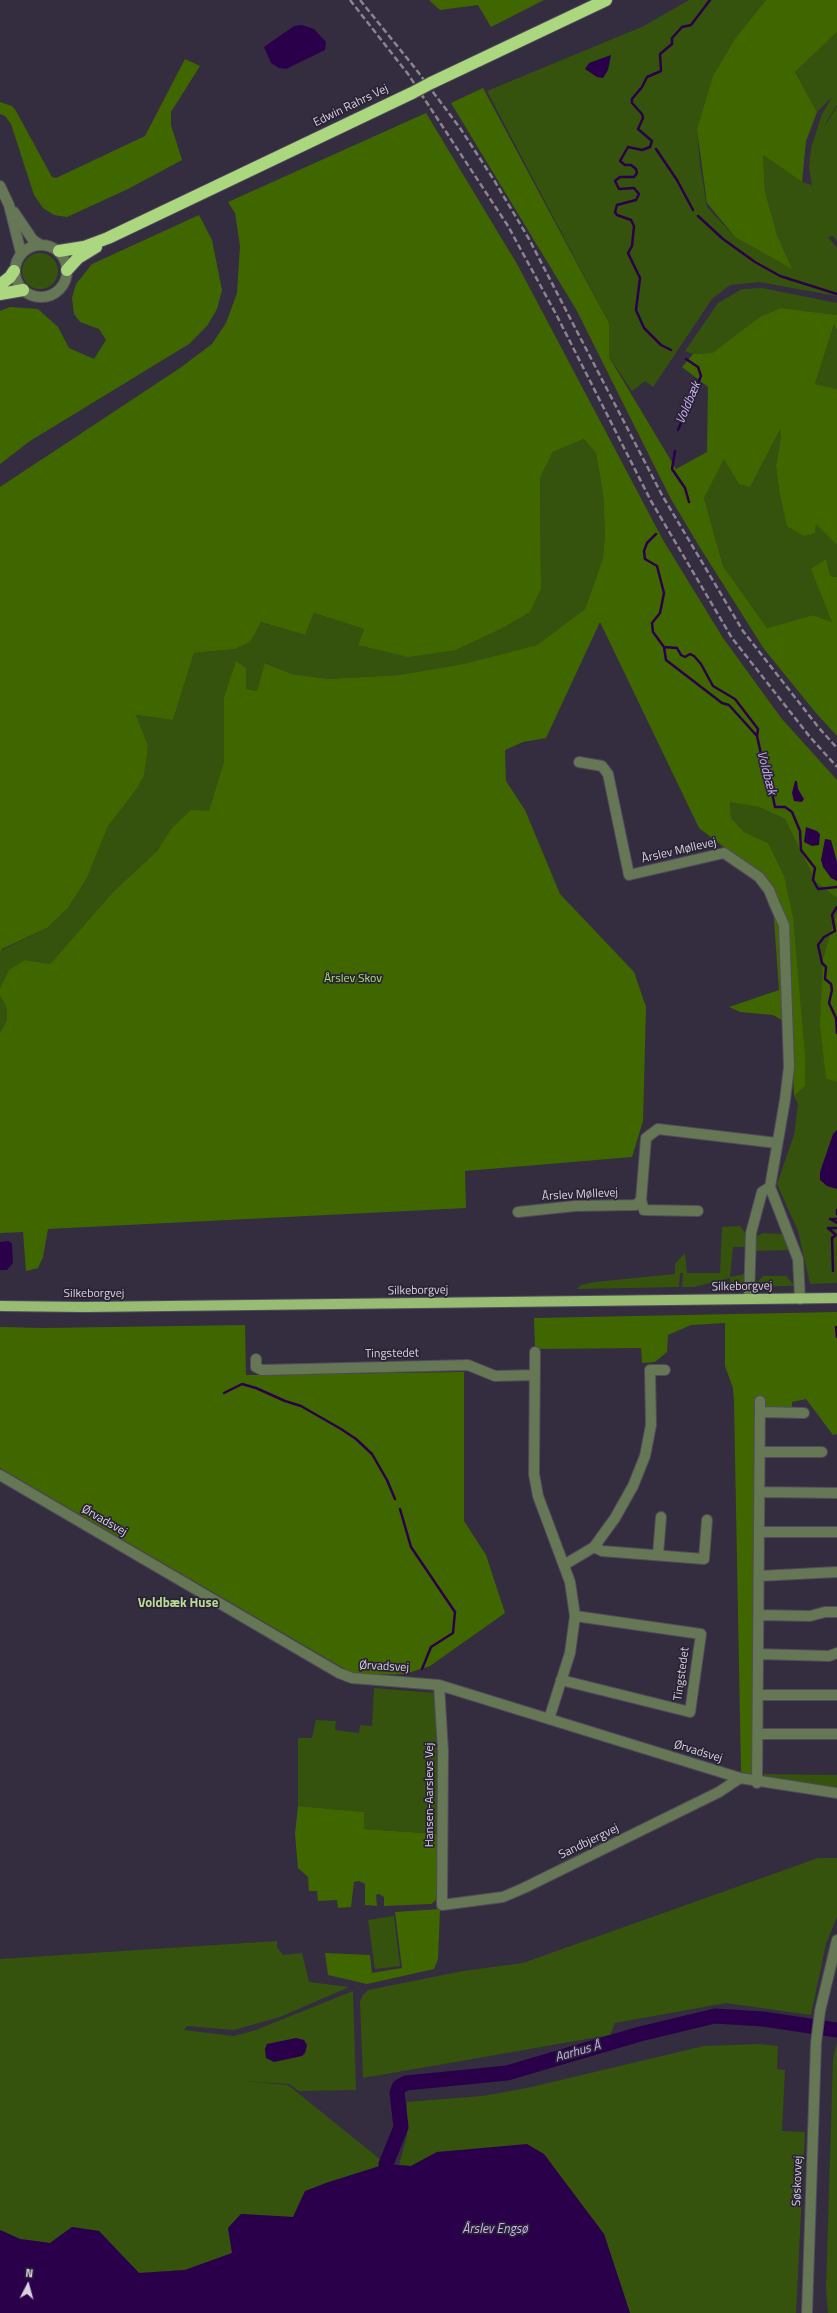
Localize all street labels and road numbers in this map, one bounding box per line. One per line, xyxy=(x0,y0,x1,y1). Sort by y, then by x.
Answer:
street label: Edwin Rahrs Vej xyxy=(311,82,391,130)
street label: Årslev Møllevej xyxy=(640,835,718,867)
street label: Årslev Møllevej xyxy=(542,1186,618,1204)
street label: Silkeborgvej xyxy=(711,1279,773,1295)
street label: Silkeborgvej xyxy=(387,1283,449,1299)
street label: Silkeborgvej xyxy=(64,1287,124,1301)
street label: Tingstedet xyxy=(365,1346,419,1362)
street label: Ørvadsvej xyxy=(79,1502,129,1540)
street label: Tingstedet xyxy=(671,1646,693,1702)
street label: Ørvadsvej xyxy=(359,1659,409,1675)
street label: Ørvadsvej xyxy=(672,1738,724,1766)
street label: Hansen-Aarslevs Vej xyxy=(423,1743,437,1847)
street label: Sandbjergvej xyxy=(557,1821,621,1863)
street label: Søskovvej xyxy=(790,2156,806,2206)

